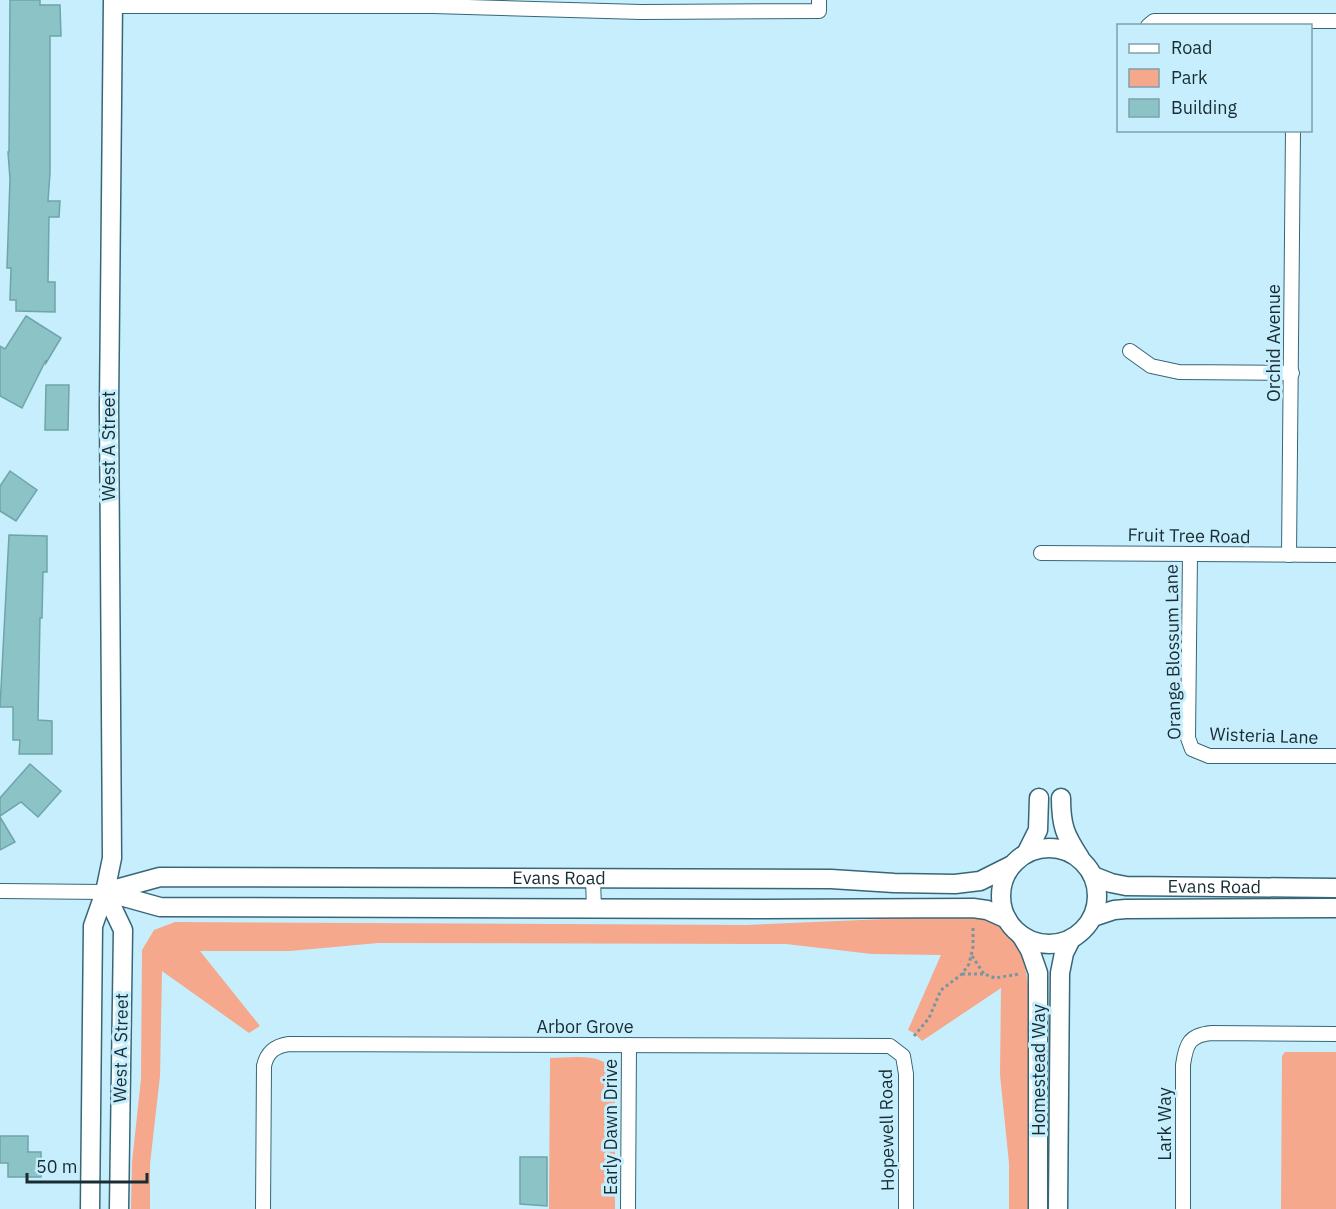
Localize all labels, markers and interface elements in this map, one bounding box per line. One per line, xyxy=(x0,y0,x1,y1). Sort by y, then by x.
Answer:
legend xyxy=(1117,24,1312,132)
text: Road xyxy=(1171,36,1212,59)
text: Park xyxy=(1171,66,1208,89)
text: Building xyxy=(1171,96,1238,119)
street label: Orchid Avenue xyxy=(1262,284,1285,402)
street label: West A Street xyxy=(97,391,120,501)
street label: Fruit Tree Road xyxy=(1127,523,1251,548)
street label: Orange Blossum Lane xyxy=(1159,564,1186,740)
street label: Wisteria Lane xyxy=(1209,722,1319,749)
street label: Evans Road xyxy=(512,866,606,889)
street label: Evans Road xyxy=(1168,874,1261,898)
street label: West A Street xyxy=(108,993,133,1103)
street label: Homestead Way xyxy=(1027,1004,1050,1136)
street label: Arbor Grove xyxy=(536,1015,634,1038)
street label: Early Dawn Drive xyxy=(599,1059,622,1195)
street label: Hopewell Road xyxy=(874,1069,899,1191)
street label: Lark Way xyxy=(1153,1087,1176,1161)
scale bar xyxy=(27,1146,147,1184)
text: 50 m xyxy=(36,1155,78,1178)

